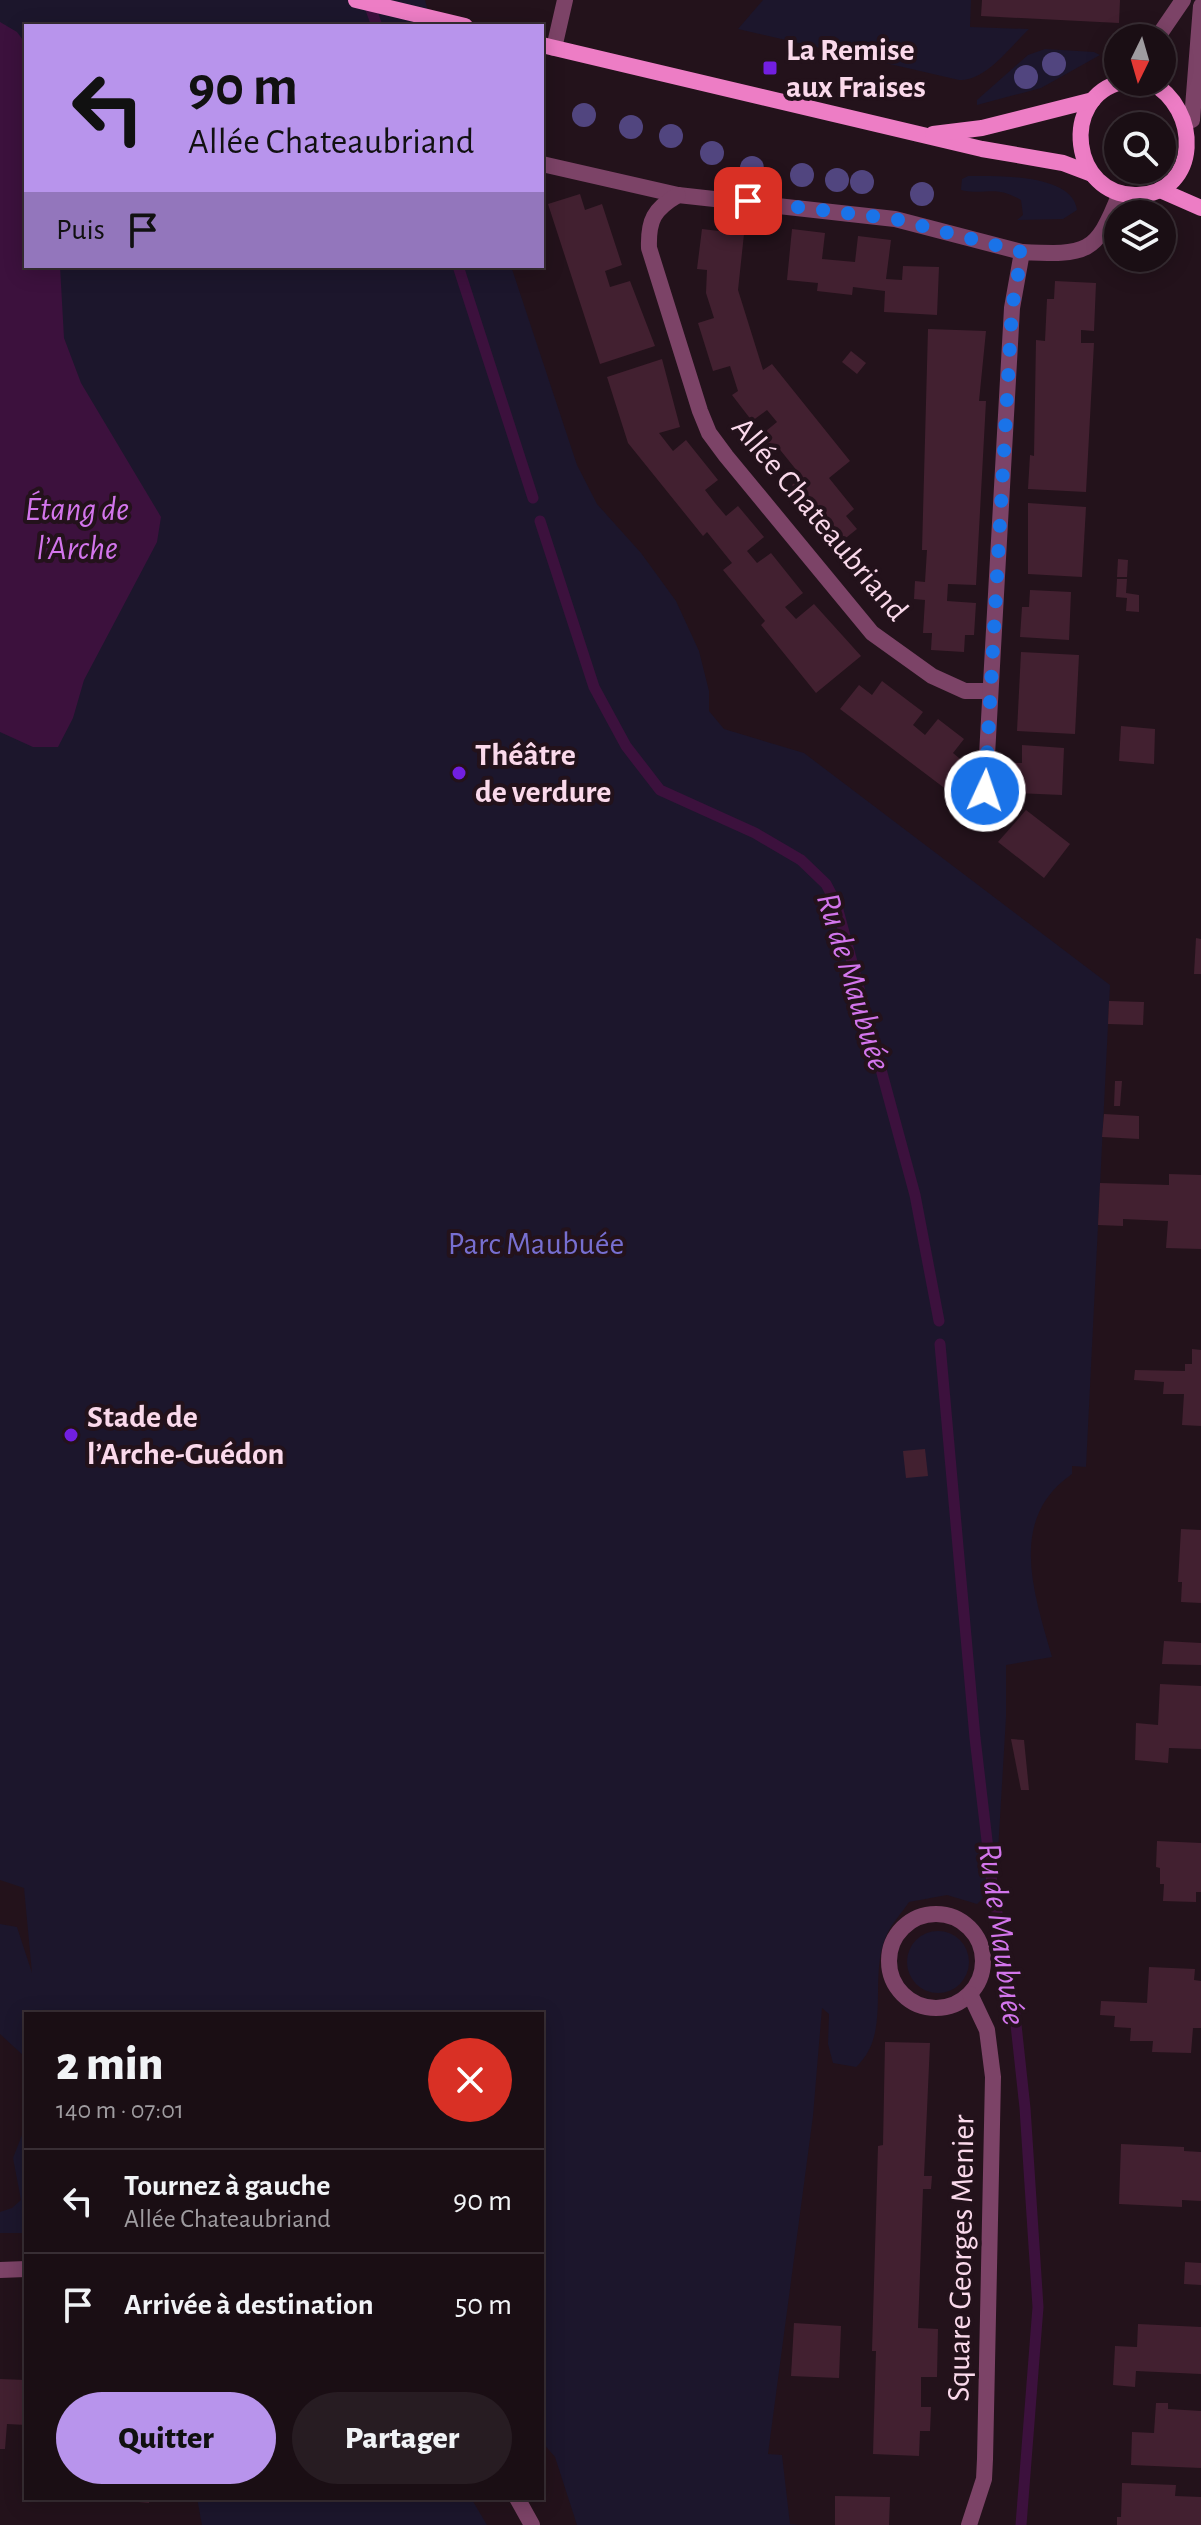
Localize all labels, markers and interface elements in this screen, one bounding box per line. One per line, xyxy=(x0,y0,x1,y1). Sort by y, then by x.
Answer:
north arrow xyxy=(1104,24,1176,96)
map controls xyxy=(1104,24,1176,272)
place label: La Remise aux Fraises xyxy=(786,34,926,103)
icon: left xyxy=(56,56,160,160)
text: 90 m xyxy=(188,59,298,115)
marker: La Remise aux Fraises xyxy=(761,59,779,77)
button: search xyxy=(1104,112,1176,184)
text: Allée Chateaubriand xyxy=(188,124,474,160)
pin xyxy=(714,167,782,235)
icon: arrive xyxy=(726,179,770,223)
button: layers xyxy=(1104,200,1176,272)
icon: arrive xyxy=(121,208,165,252)
text: Puis xyxy=(56,215,105,245)
street label: Allée Chateaubriand xyxy=(726,411,914,627)
water label: Étang de l’Arche xyxy=(25,490,129,566)
place label: Théâtre de verdure xyxy=(475,739,611,808)
position arrow xyxy=(943,749,1027,833)
marker: Théâtre de verdure xyxy=(450,764,468,782)
water label: Ru de Maubuée xyxy=(810,889,896,1075)
park label: Parc Maubuée xyxy=(448,1228,624,1260)
place label: Stade de l’Arche-Guédon xyxy=(87,1401,284,1470)
marker: Stade de l’Arche-Guédon xyxy=(62,1426,80,1444)
water label: Ru de Maubuée xyxy=(971,1841,1031,2027)
button: close xyxy=(428,2038,512,2122)
text: 2 min xyxy=(56,2041,164,2089)
text: 140 m · 07:01 xyxy=(56,2097,184,2123)
street label: Square Georges Menier xyxy=(942,2114,980,2402)
text: Tournez à gauche xyxy=(124,2171,331,2201)
icon: left xyxy=(56,2179,100,2223)
text: 90 m xyxy=(453,2186,512,2216)
text: Allée Chateaubriand xyxy=(124,2206,331,2232)
icon: arrive xyxy=(56,2283,100,2327)
text: Arrivée à destination xyxy=(124,2290,374,2320)
text: 50 m xyxy=(455,2290,512,2320)
button: Quitter xyxy=(56,2392,276,2484)
button: Partager xyxy=(292,2392,512,2484)

